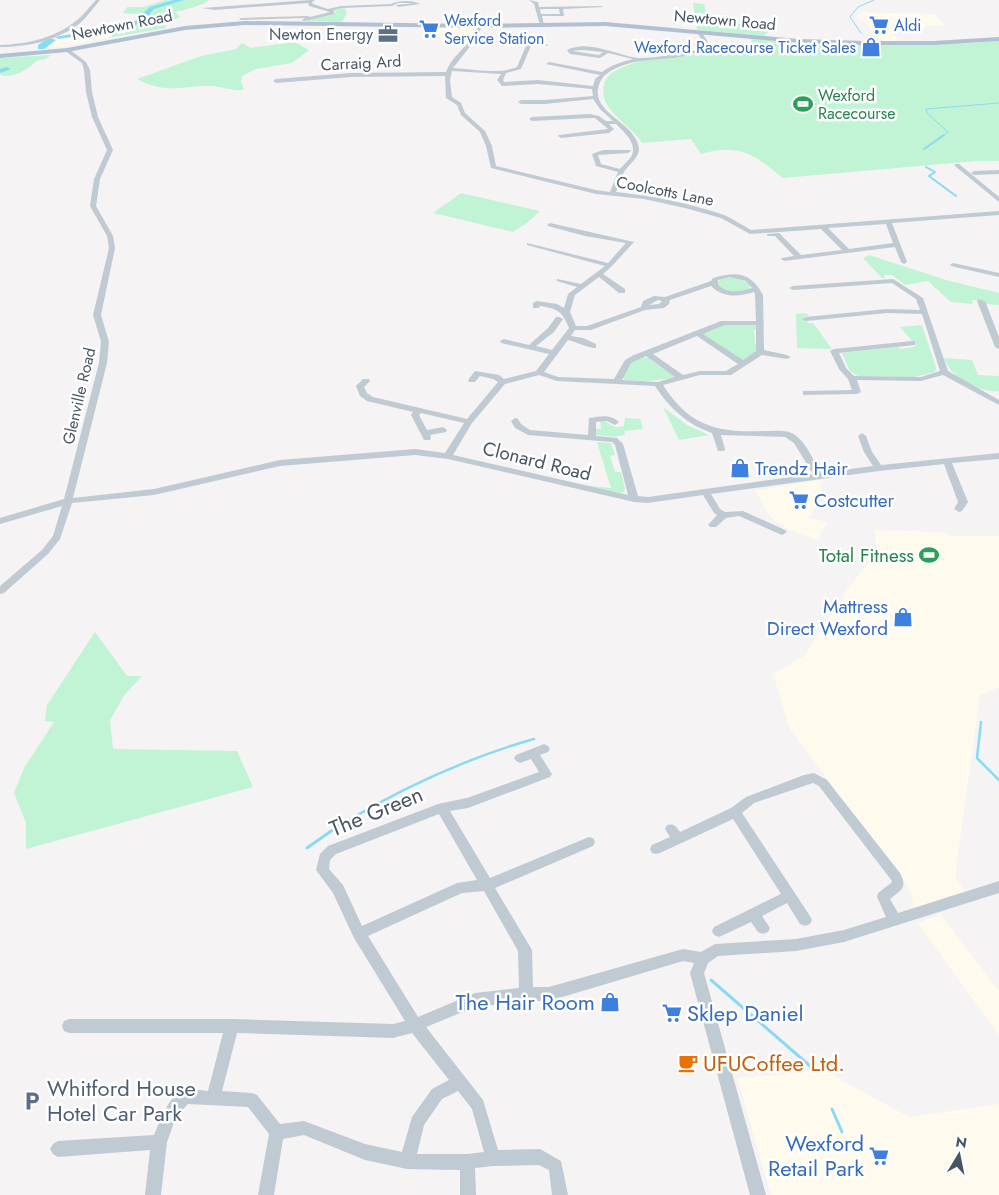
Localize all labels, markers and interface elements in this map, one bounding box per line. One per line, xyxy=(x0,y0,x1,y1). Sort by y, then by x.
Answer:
street label: Newtown Road xyxy=(70,4,174,46)
street label: Newtown Road xyxy=(673,4,777,36)
place label: Wexford Service Station xyxy=(444,9,544,50)
supermarket icon: Aldi xyxy=(868,14,890,36)
place label: Aldi xyxy=(894,14,922,37)
supermarket icon: Wexford Service Station xyxy=(418,18,440,40)
place label: Newton Energy xyxy=(269,23,374,46)
office icon: Newton Energy xyxy=(377,23,399,45)
place label: Wexford Racecourse Ticket Sales xyxy=(634,36,856,59)
shop icon: Wexford Racecourse Ticket Sales xyxy=(860,36,882,58)
street label: Carraig Ard xyxy=(320,49,402,77)
place label: Wexford Racecourse xyxy=(818,84,896,125)
sports icon: Wexford Racecourse xyxy=(792,93,814,115)
street label: Coolcotts Lane xyxy=(614,170,716,212)
street label: Glenville Road xyxy=(57,345,101,447)
street label: Clonard Road xyxy=(480,434,594,488)
place label: Trendz Hair xyxy=(755,455,848,482)
shop icon: Trendz Hair xyxy=(729,457,751,479)
place label: Costcutter xyxy=(814,487,895,514)
supermarket icon: Costcutter xyxy=(788,489,810,511)
place label: Total Fitness xyxy=(819,542,914,569)
sports icon: Total Fitness xyxy=(918,544,940,566)
place label: Mattress Direct Wexford xyxy=(767,593,888,642)
shop icon: Mattress Direct Wexford xyxy=(892,606,914,628)
street label: The Green xyxy=(324,778,428,844)
place label: The Hair Room xyxy=(456,986,595,1018)
shop icon: The Hair Room xyxy=(599,991,621,1013)
place label: Sklep Daniel xyxy=(687,997,803,1029)
supermarket icon: Sklep Daniel xyxy=(661,1002,683,1024)
place label: UFUCoffee Ltd. xyxy=(703,1047,845,1079)
cafe icon: UFUCoffee Ltd. xyxy=(677,1052,699,1074)
place label: Whitford House Hotel Car Park xyxy=(47,1072,196,1129)
parking icon: Whitford House Hotel Car Park xyxy=(21,1090,43,1112)
place label: Wexford Retail Park xyxy=(768,1127,864,1184)
north arrow xyxy=(934,1130,984,1180)
text: N xyxy=(954,1131,968,1153)
supermarket icon: Wexford Retail Park xyxy=(868,1145,890,1167)

